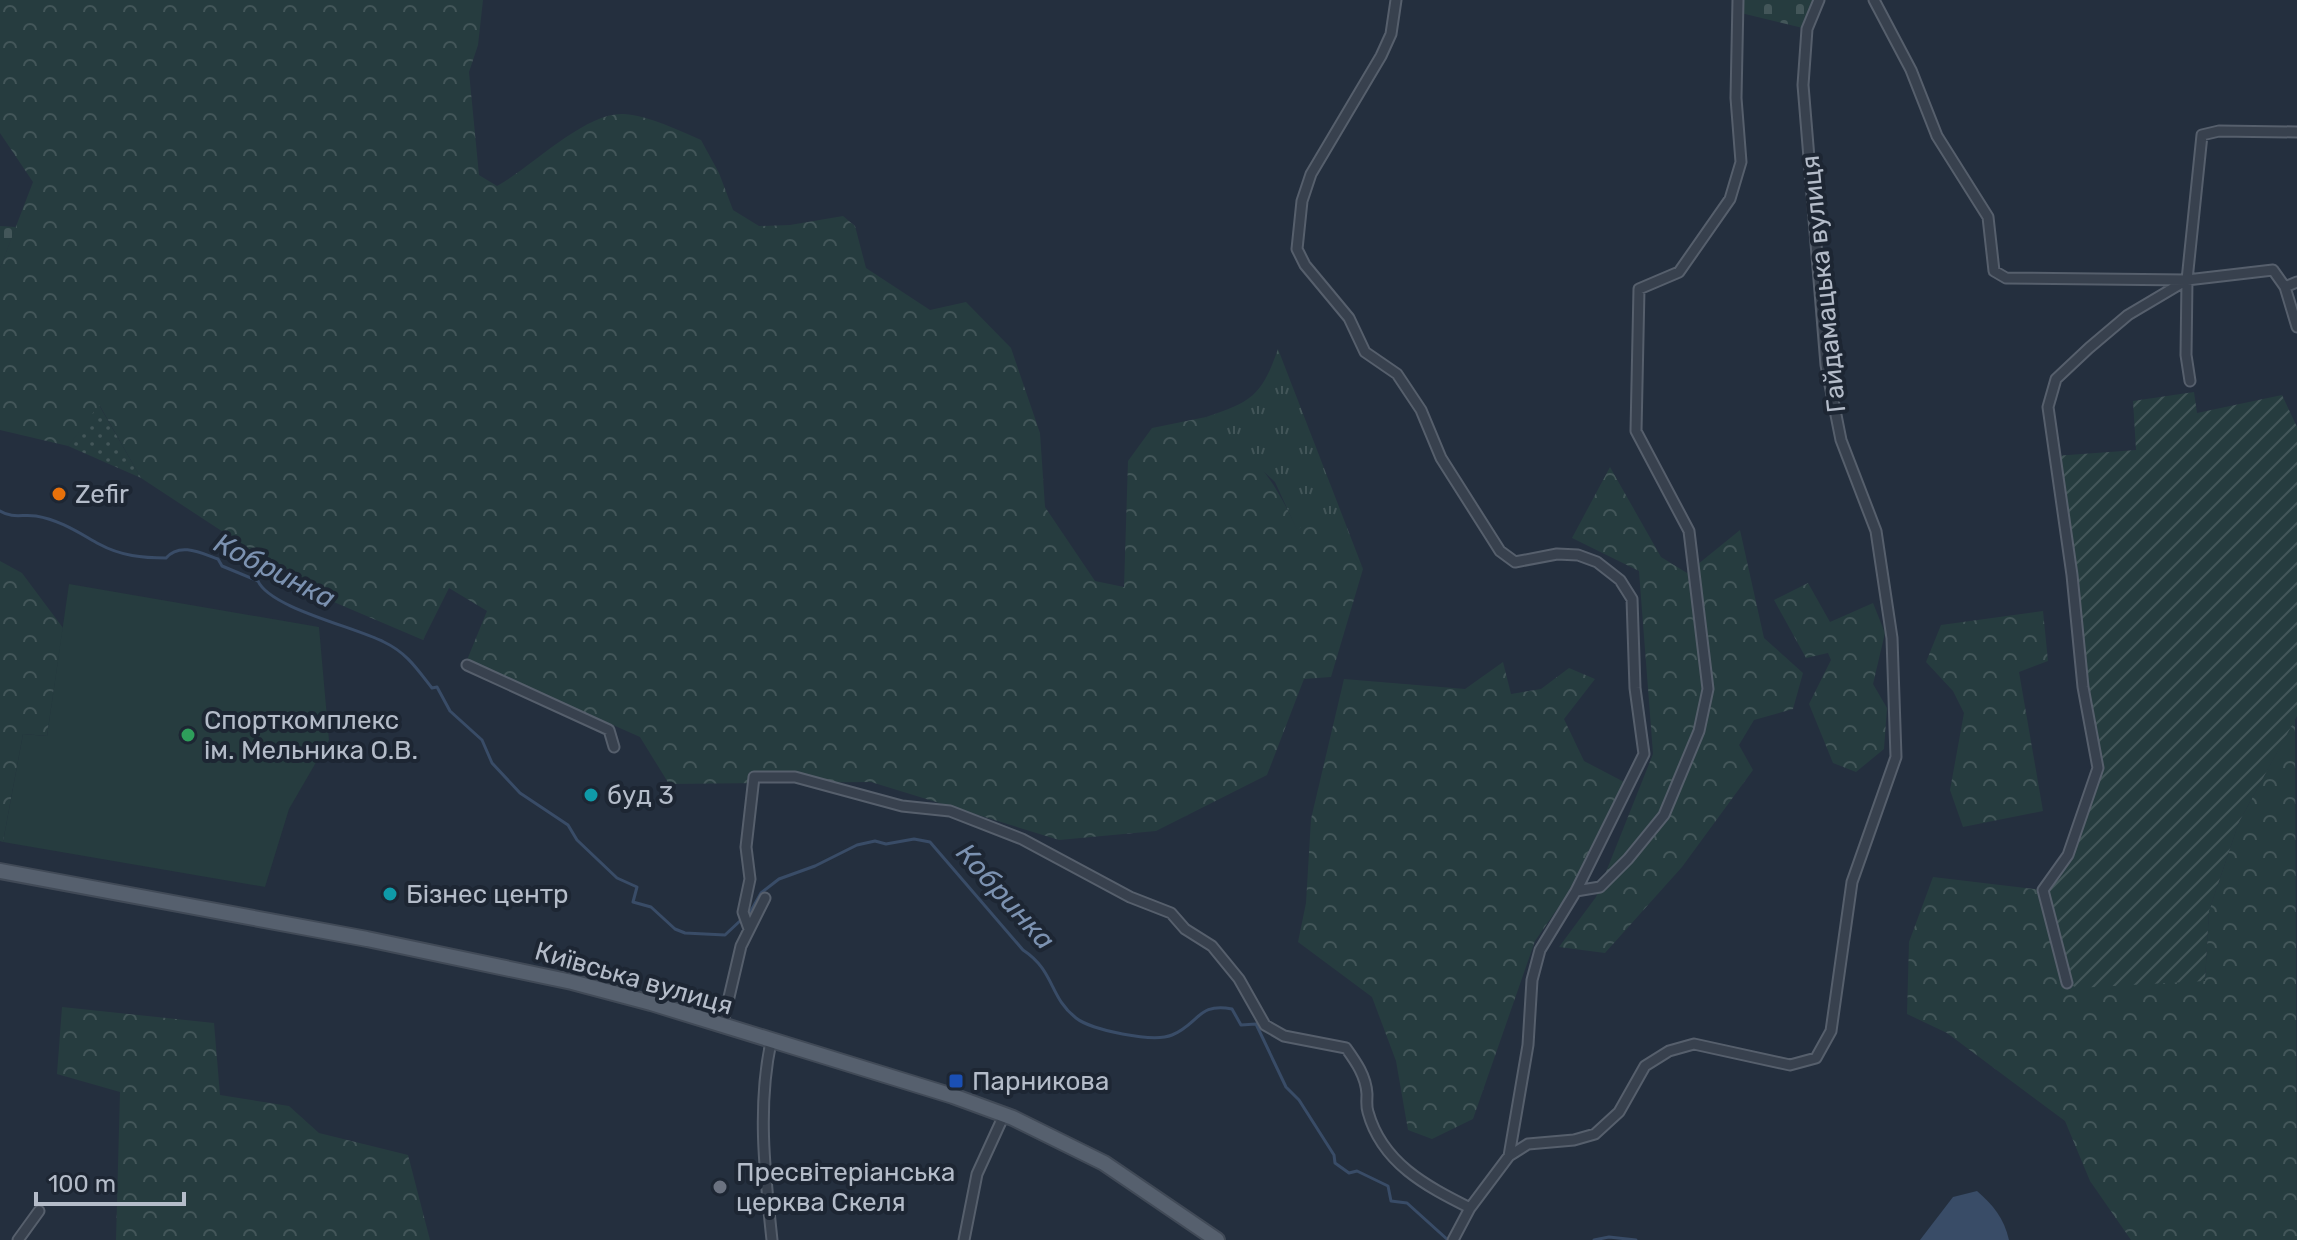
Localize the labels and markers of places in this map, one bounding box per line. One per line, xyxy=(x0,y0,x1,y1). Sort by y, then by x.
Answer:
place label: Zefir xyxy=(75,479,129,510)
marker: Zefir xyxy=(50,485,68,503)
place label: Спорткомплекс ім. Мельника О.В. xyxy=(204,705,418,766)
marker: Спорткомплекс ім. Мельника О.В. xyxy=(179,726,197,744)
place label: буд 3 xyxy=(607,780,674,811)
marker: буд 3 xyxy=(582,786,600,804)
place label: Бізнес центр xyxy=(406,879,569,910)
marker: Бізнес центр xyxy=(381,885,399,903)
place label: Парникова xyxy=(972,1066,1109,1097)
marker: Парникова xyxy=(947,1072,965,1090)
place label: Пресвітеріанська церква Скеля xyxy=(736,1157,955,1218)
marker: Пресвітеріанська церква Скеля xyxy=(711,1178,729,1196)

